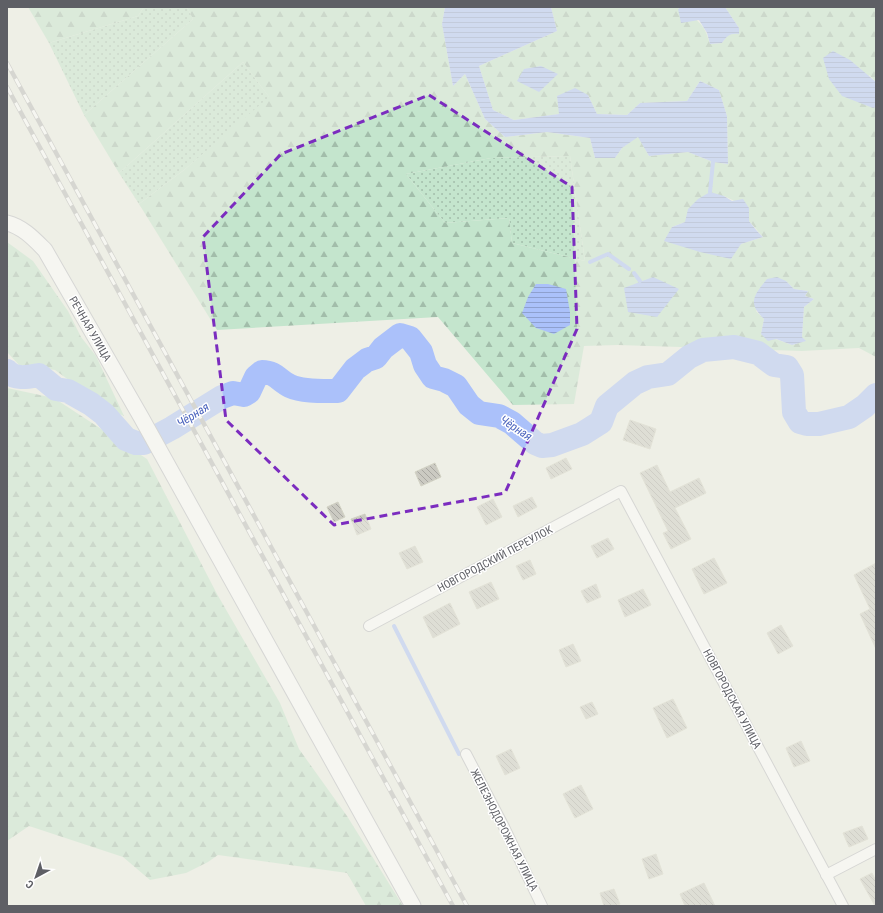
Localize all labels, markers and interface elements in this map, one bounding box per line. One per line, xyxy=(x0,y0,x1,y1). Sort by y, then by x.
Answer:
street label: РЕЧНАЯ УЛИЦА xyxy=(66,294,114,364)
water label: Чёрная xyxy=(174,400,212,430)
water label: Чёрная xyxy=(497,413,535,444)
street label: НОВГОРОДСКИЙ ПЕРЕУЛОК xyxy=(435,523,555,595)
street label: НОВГОРОДСКАЯ УЛИЦА xyxy=(700,647,764,752)
street label: ЖЕЛЕЗНОДОРОЖНАЯ УЛИЦА xyxy=(468,767,541,894)
north arrow xyxy=(16,857,56,897)
text: С xyxy=(23,877,36,891)

